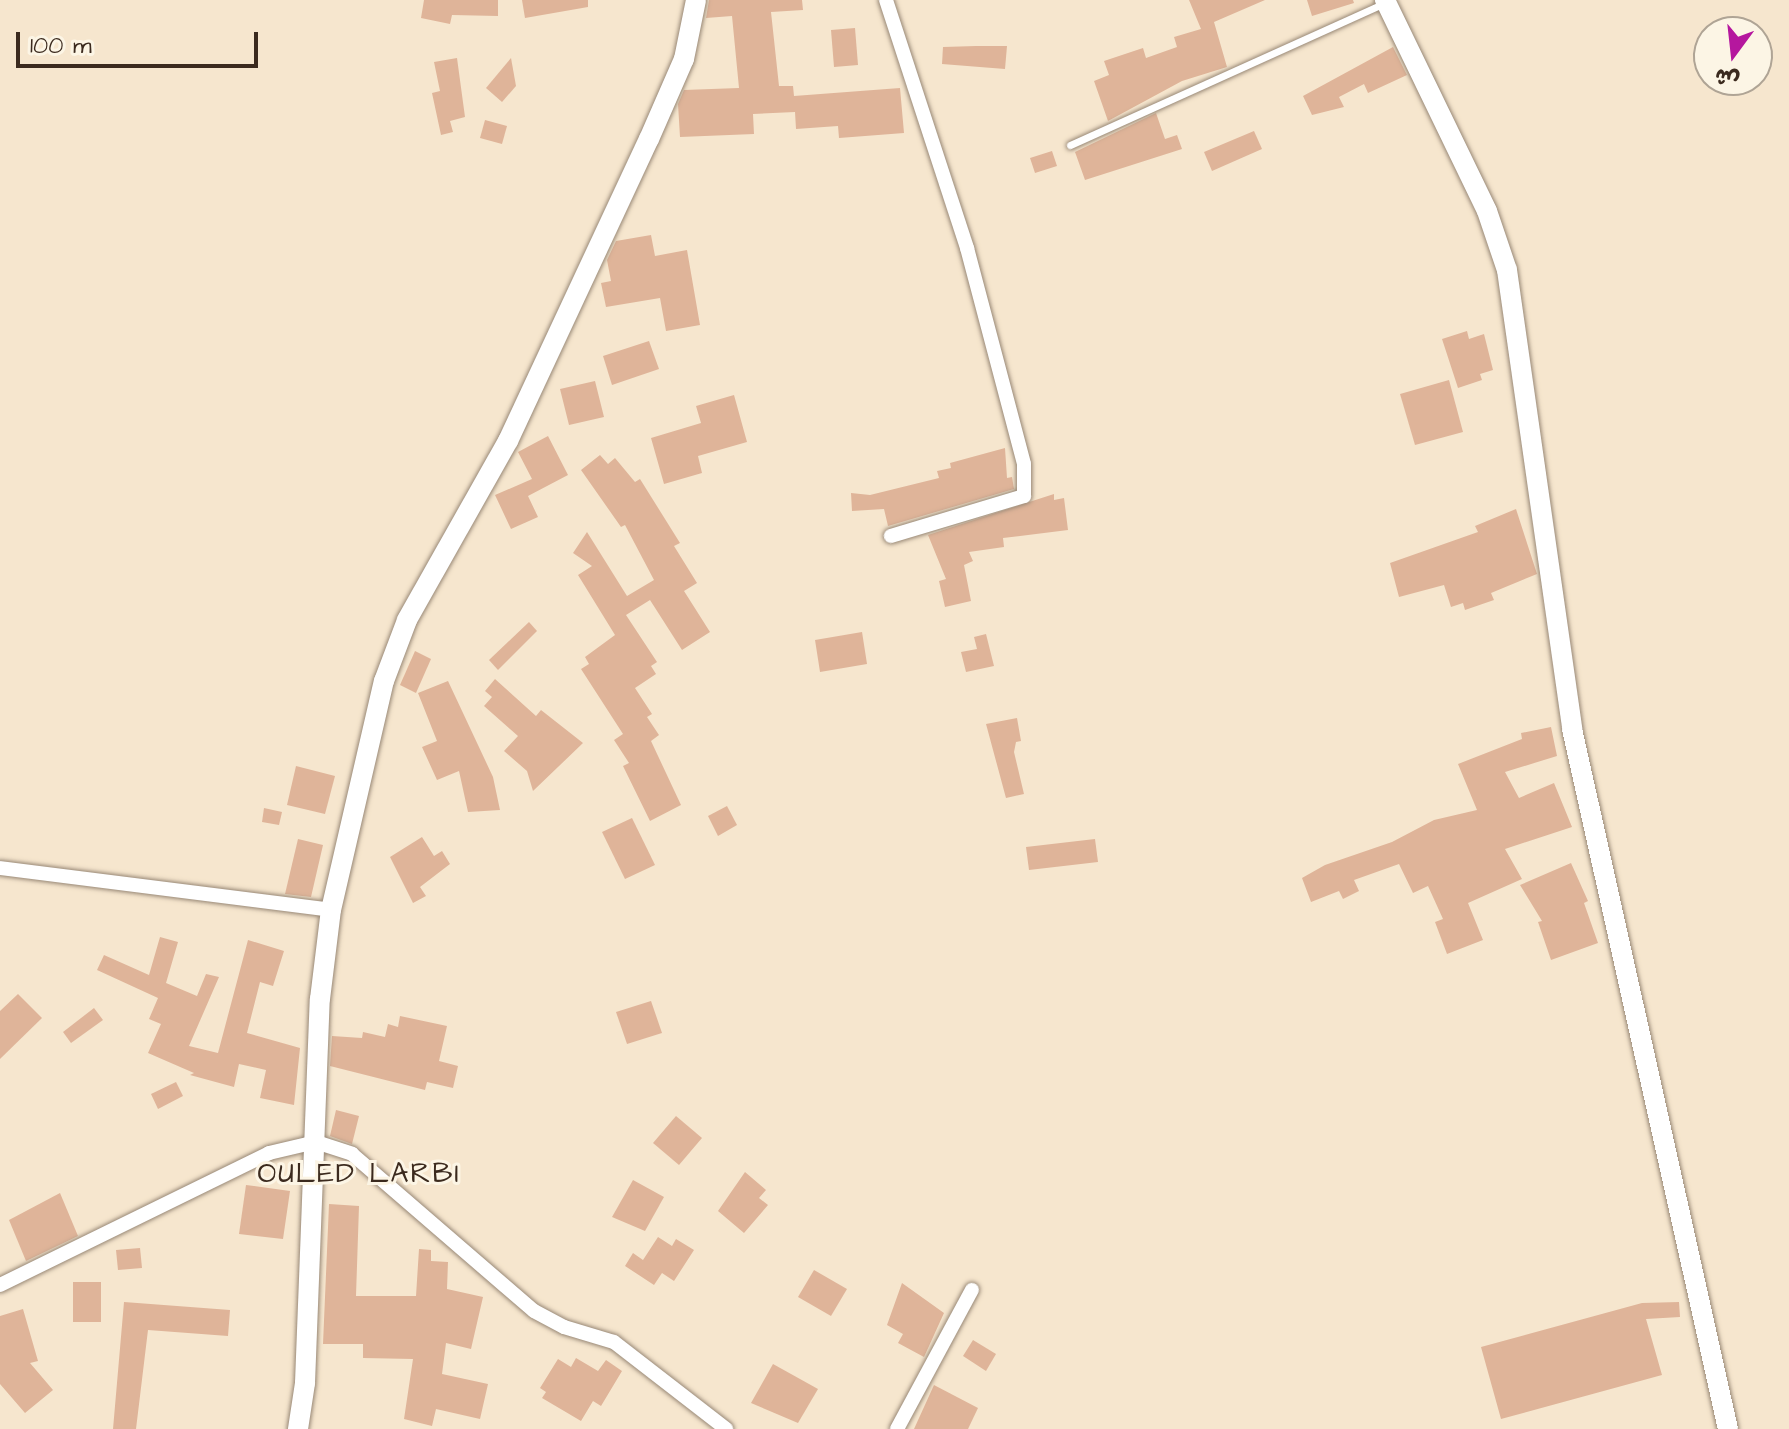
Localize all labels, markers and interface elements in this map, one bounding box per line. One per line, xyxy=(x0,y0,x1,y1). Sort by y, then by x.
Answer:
scale bar xyxy=(20,16,262,66)
north arrow xyxy=(1693,16,1773,96)
text: 100 m xyxy=(30,29,92,63)
text: ش xyxy=(1711,60,1743,96)
district label: OULED LARBI xyxy=(257,1157,461,1191)

